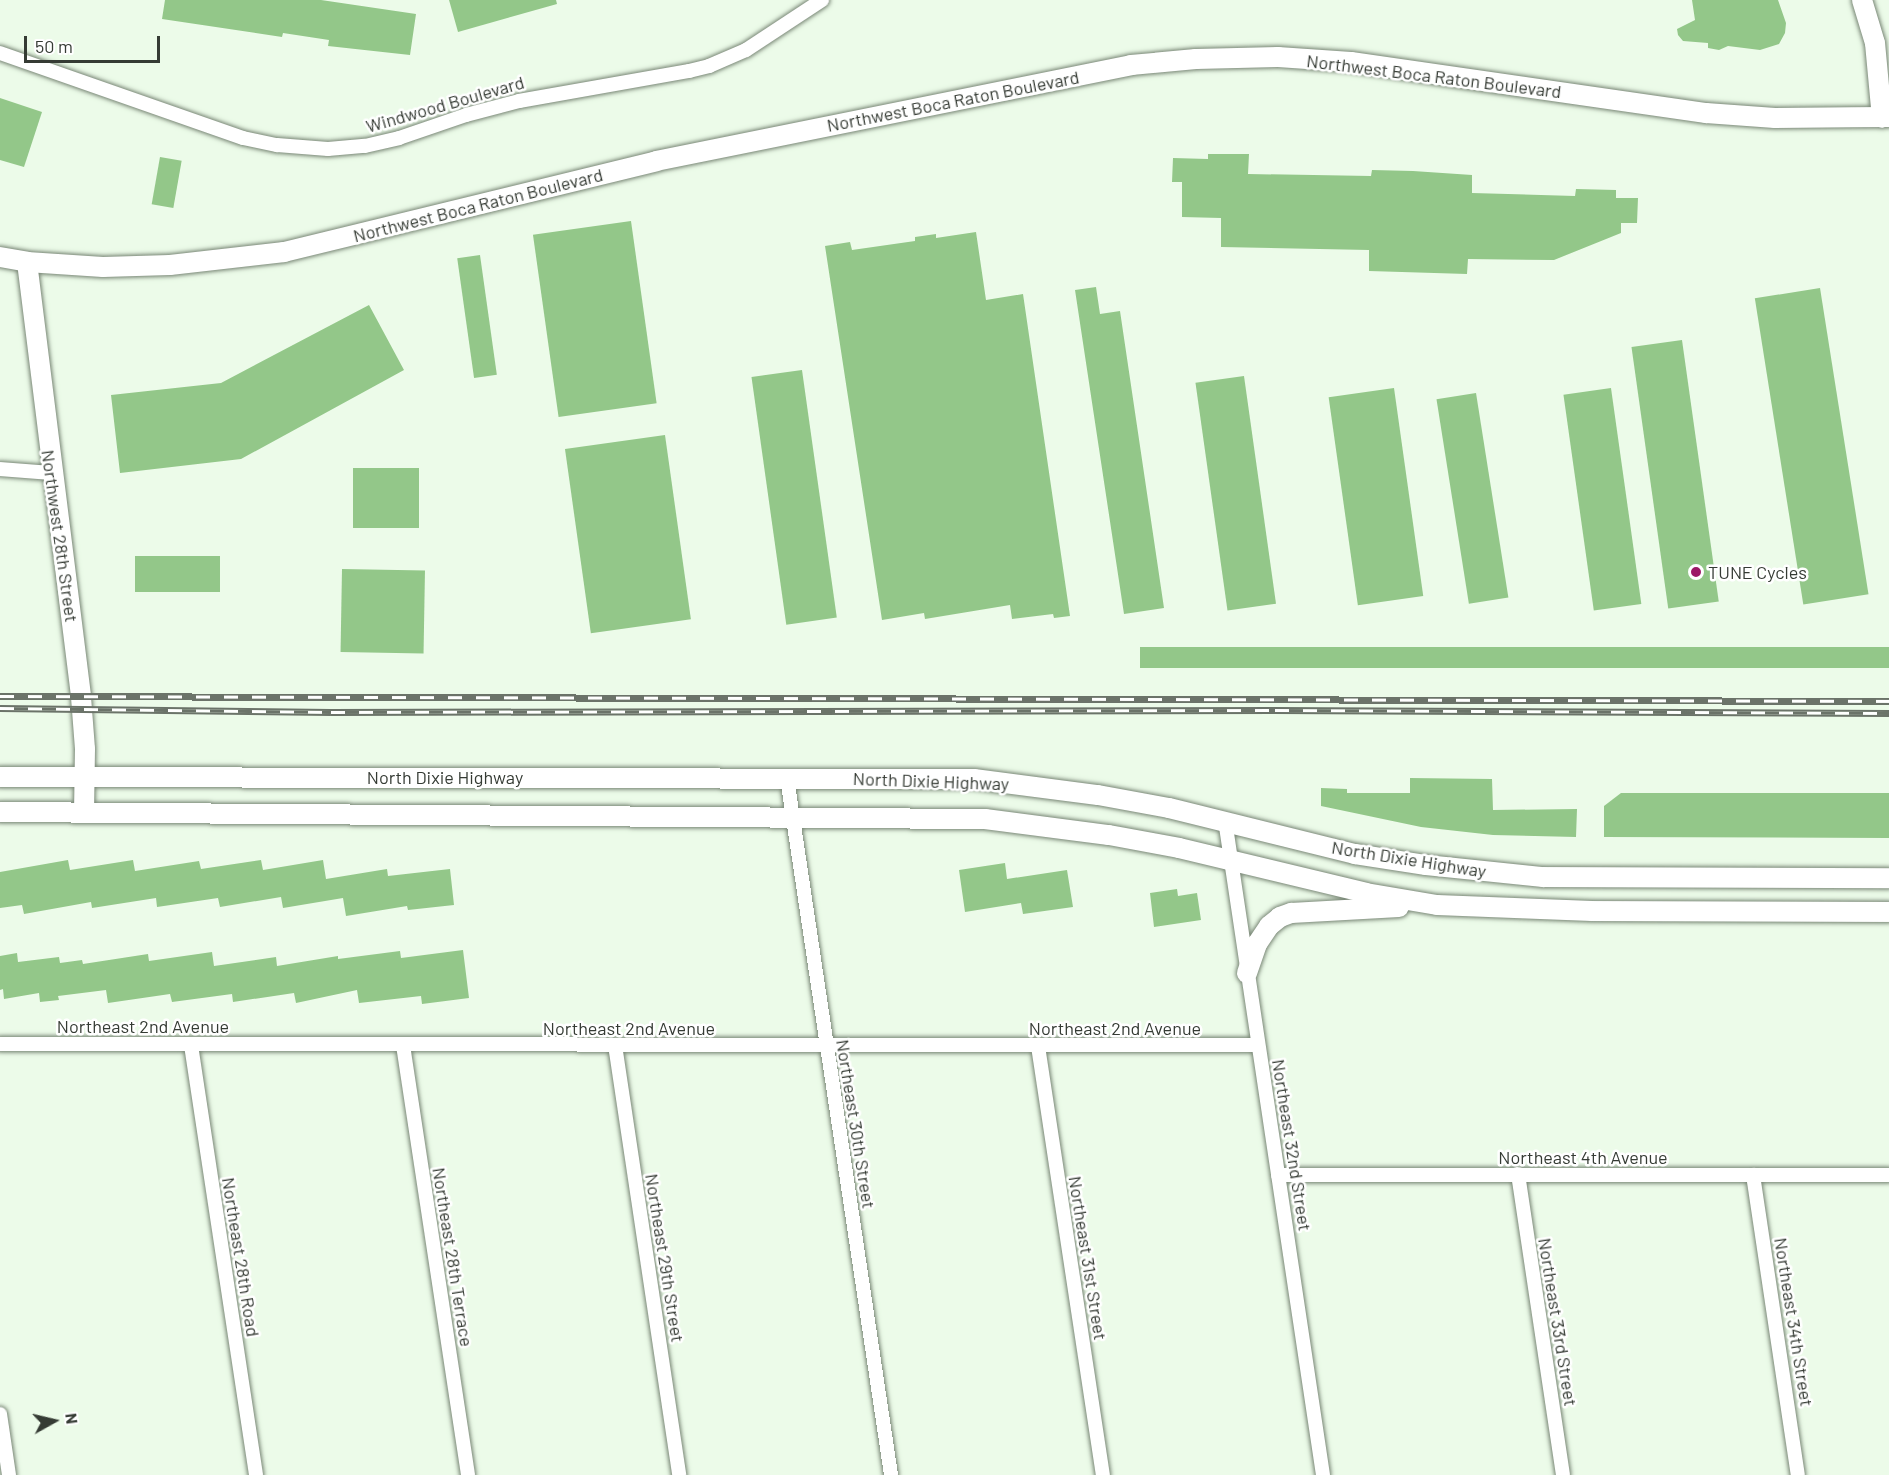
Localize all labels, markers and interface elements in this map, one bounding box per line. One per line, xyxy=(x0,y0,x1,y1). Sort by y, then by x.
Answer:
scale bar xyxy=(27,24,164,62)
text: 50 m xyxy=(35,35,73,57)
street label: Northwest Boca Raton Boulevard xyxy=(1305,50,1563,102)
street label: Northwest Boca Raton Boulevard xyxy=(825,66,1081,136)
street label: Windwood Boulevard xyxy=(363,71,527,137)
street label: Northwest Boca Raton Boulevard xyxy=(351,163,605,247)
street label: Northwest 28th Street xyxy=(37,448,83,624)
place label: TUNE Cycles xyxy=(1708,561,1807,583)
marker: TUNE Cycles xyxy=(1689,565,1703,579)
street label: North Dixie Highway xyxy=(367,766,523,788)
street label: North Dixie Highway xyxy=(852,767,1010,795)
street label: North Dixie Highway xyxy=(1330,836,1488,882)
street label: Northeast 2nd Avenue xyxy=(57,1015,229,1037)
street label: Northeast 2nd Avenue xyxy=(543,1017,715,1039)
street label: Northeast 2nd Avenue xyxy=(1029,1017,1201,1039)
street label: Northeast 30th Street xyxy=(832,1038,880,1210)
street label: Northeast 32nd Street xyxy=(1268,1058,1316,1232)
street label: Northeast 4th Avenue xyxy=(1498,1146,1668,1168)
street label: Northeast 28th Terrace xyxy=(428,1166,478,1348)
street label: Northeast 29th Street xyxy=(641,1172,689,1344)
street label: Northeast 31st Street xyxy=(1064,1174,1112,1342)
street label: Northeast 28th Road xyxy=(218,1176,264,1338)
street label: Northeast 33rd Street xyxy=(1534,1236,1582,1408)
street label: Northeast 34th Street xyxy=(1770,1236,1818,1408)
north arrow xyxy=(24,1391,84,1451)
text: N xyxy=(62,1412,82,1425)

